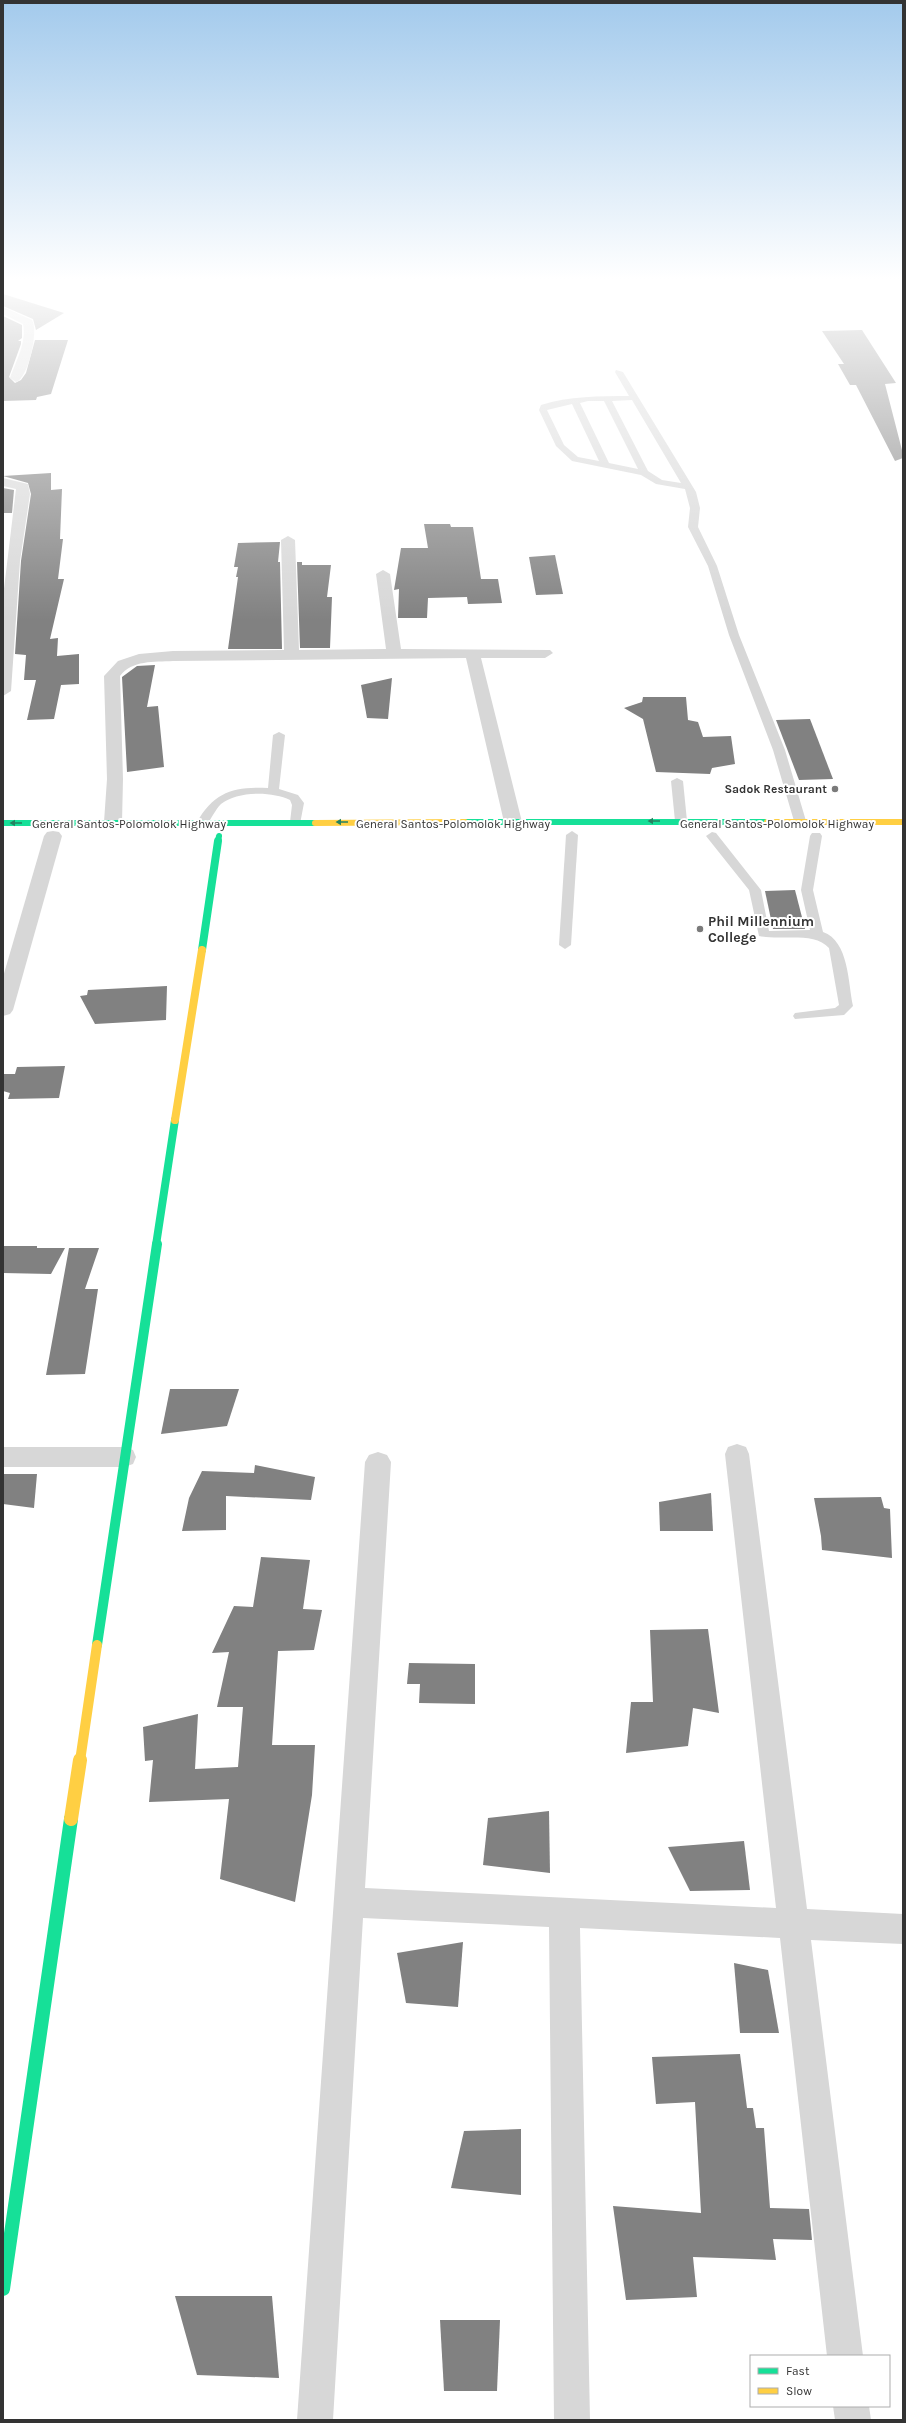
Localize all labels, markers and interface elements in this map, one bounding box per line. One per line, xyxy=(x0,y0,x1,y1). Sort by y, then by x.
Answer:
place label: Sadok Restaurant xyxy=(724,782,827,796)
marker: Sadok Restaurant xyxy=(830,784,840,794)
street label: General Santos-Polomolok Highway xyxy=(32,817,226,831)
street label: General Santos-Polomolok Highway xyxy=(356,817,550,831)
street label: General Santos-Polomolok Highway xyxy=(680,817,874,831)
one-way arrow xyxy=(647,818,660,824)
one-way arrow xyxy=(335,819,348,825)
one-way arrow xyxy=(9,820,22,826)
place label: Phil Millennium College xyxy=(708,913,814,946)
marker: Phil Millennium College xyxy=(695,924,705,934)
legend xyxy=(750,2355,890,2407)
text: Fast xyxy=(786,2364,810,2378)
text: Slow xyxy=(786,2384,812,2398)

